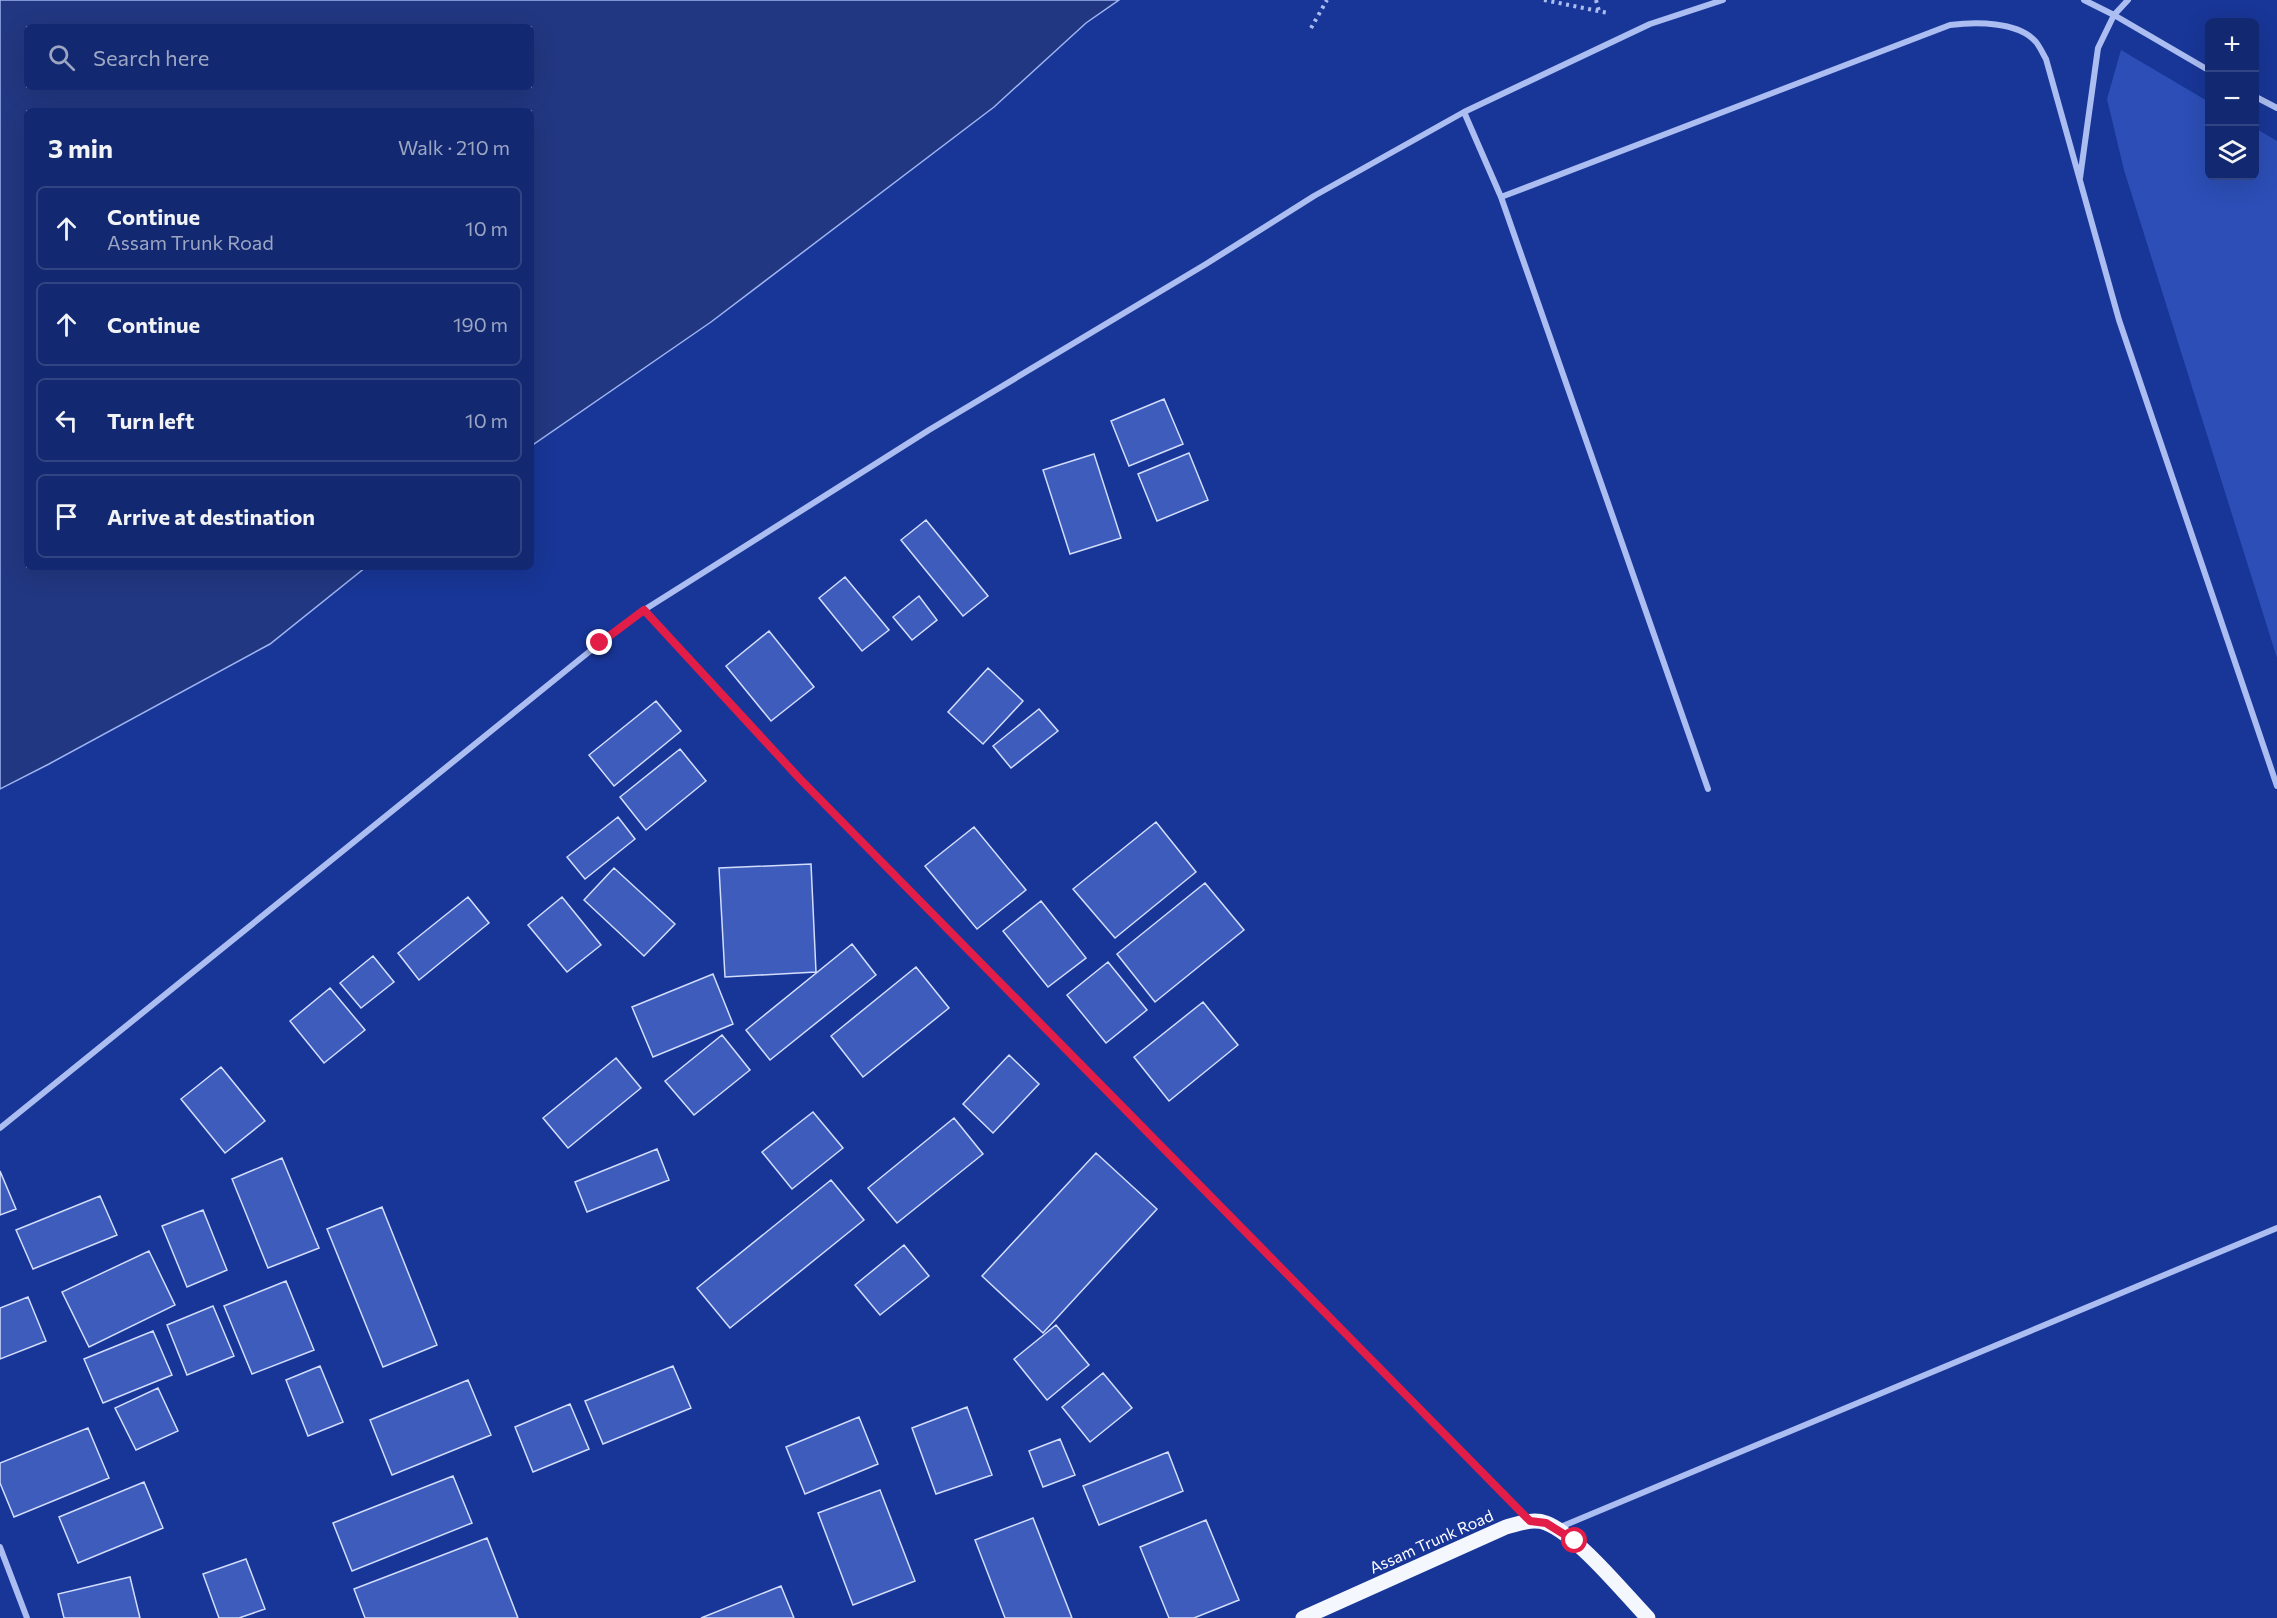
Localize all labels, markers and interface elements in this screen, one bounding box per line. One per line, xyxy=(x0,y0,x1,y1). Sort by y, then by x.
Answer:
map controls xyxy=(2205,18,2259,180)
button: + xyxy=(2205,18,2259,72)
search box xyxy=(24,24,534,90)
icon: search xyxy=(45,41,78,74)
text: Search here xyxy=(93,44,209,71)
button: − xyxy=(2205,72,2259,126)
button: layers xyxy=(2205,126,2259,180)
text: 3 min xyxy=(48,132,113,163)
text: Walk · 210 m xyxy=(398,135,510,159)
text: Continue xyxy=(107,203,200,230)
icon: ahead xyxy=(50,212,83,245)
text: 10 m xyxy=(465,216,508,240)
text: Assam Trunk Road xyxy=(107,230,274,254)
icon: ahead xyxy=(50,308,83,341)
text: Continue xyxy=(107,311,200,338)
text: 190 m xyxy=(453,312,508,336)
icon: left xyxy=(50,404,83,437)
text: Turn left xyxy=(107,407,194,434)
text: 10 m xyxy=(465,408,508,432)
icon: arrive xyxy=(50,500,83,533)
text: Arrive at destination xyxy=(107,503,315,530)
route end xyxy=(586,629,612,655)
street label: Assam Trunk Road xyxy=(1366,1505,1496,1577)
route start xyxy=(1561,1527,1587,1553)

